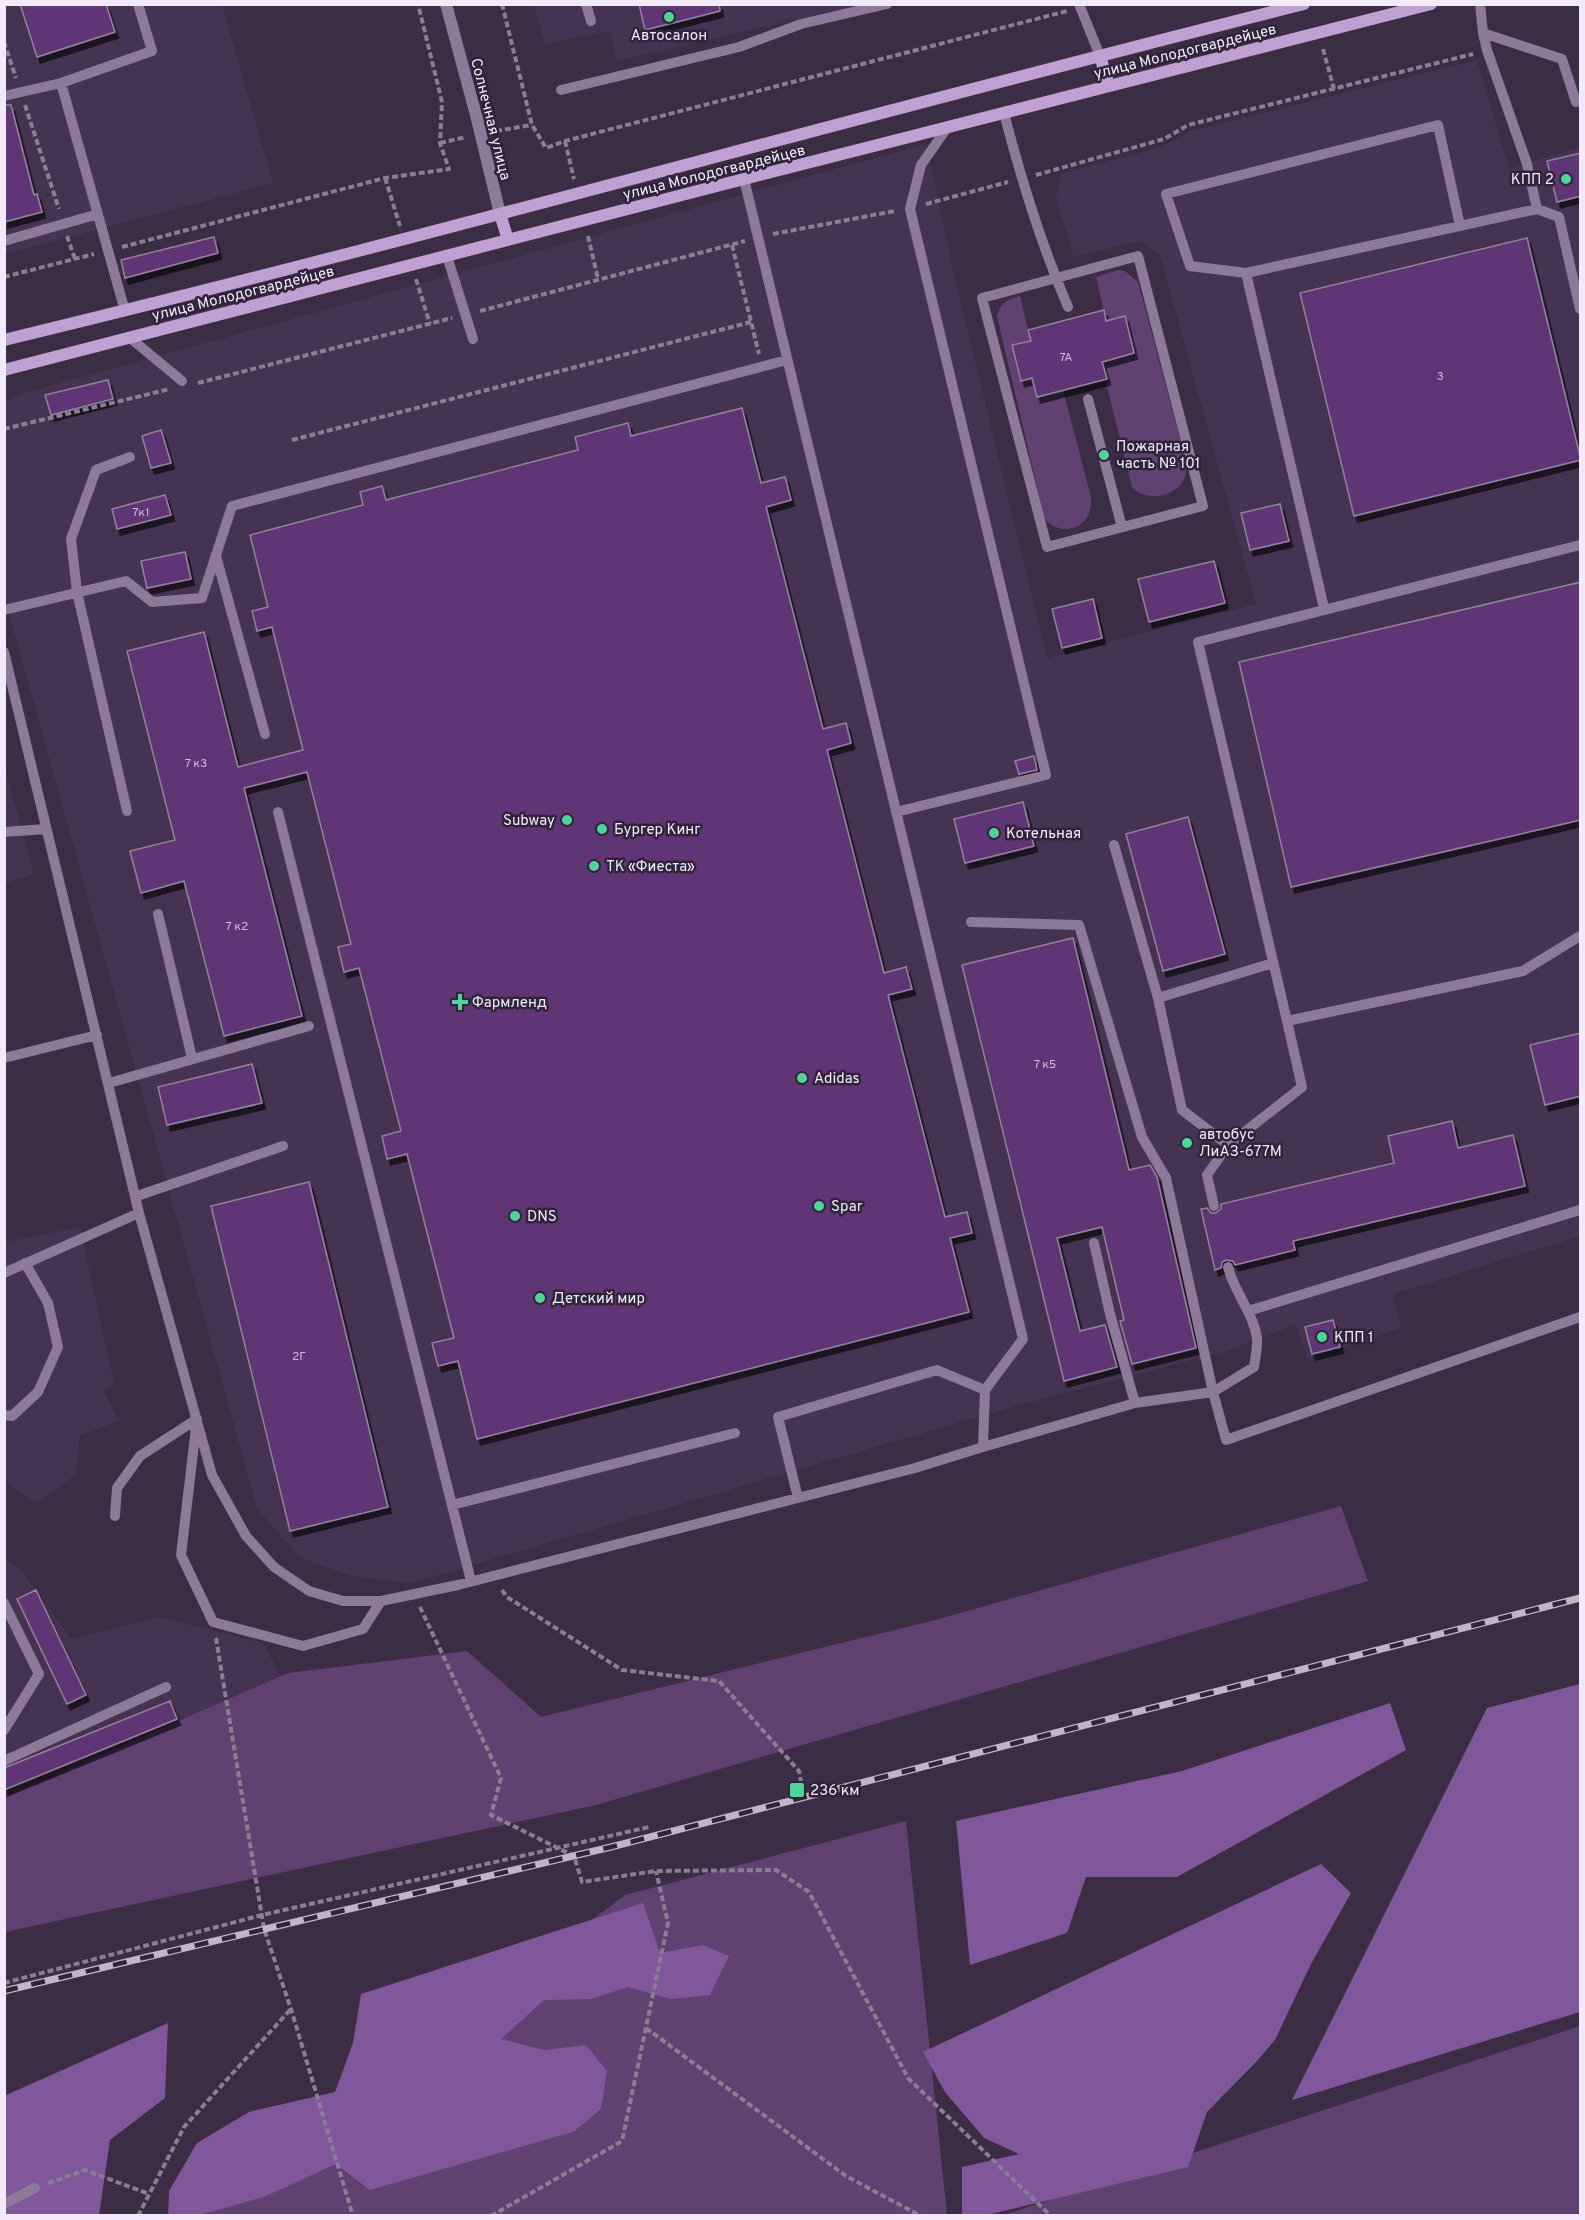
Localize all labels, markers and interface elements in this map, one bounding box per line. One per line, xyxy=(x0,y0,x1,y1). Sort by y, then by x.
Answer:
marker: Автосалон xyxy=(662,10,676,24)
street label: улица Молодогвардейцев xyxy=(1092,21,1279,84)
place label: Автосалон xyxy=(631,27,707,46)
street label: Солнечная улица xyxy=(465,56,514,182)
street label: улица Молодогвардейцев xyxy=(621,142,808,205)
place label: КПП 2 xyxy=(1511,171,1554,190)
marker: КПП 2 xyxy=(1559,172,1573,186)
street label: улица Молодогвардейцев xyxy=(150,263,337,326)
house number: 7А xyxy=(1059,350,1073,366)
house number: 3 xyxy=(1436,369,1444,385)
place label: Пожарная часть № 101 xyxy=(1116,438,1200,474)
marker: Пожарная часть № 101 xyxy=(1097,448,1111,462)
house number: 7к1 xyxy=(132,505,150,521)
house number: 7 к3 xyxy=(185,756,207,772)
place label: Subway xyxy=(503,812,555,831)
marker: Subway xyxy=(560,813,574,827)
place label: Бургер Кинг xyxy=(614,821,701,840)
marker: Бургер Кинг xyxy=(595,822,609,836)
place label: Котельная xyxy=(1006,825,1081,844)
marker: Котельная xyxy=(987,826,1001,840)
place label: ТК «Фиеста» xyxy=(606,858,695,877)
marker: ТК «Фиеста» xyxy=(587,859,601,873)
house number: 7 к2 xyxy=(226,919,248,935)
place label: Фармленд xyxy=(472,994,547,1013)
marker: Фармленд xyxy=(453,995,467,1009)
house number: 7 к5 xyxy=(1034,1057,1056,1073)
place label: Adidas xyxy=(814,1070,860,1089)
marker: Adidas xyxy=(795,1071,809,1085)
place label: автобус ЛиАЗ-677М xyxy=(1199,1126,1282,1162)
marker: автобус ЛиАЗ-677М xyxy=(1180,1136,1194,1150)
place label: Spar xyxy=(831,1198,863,1217)
marker: Spar xyxy=(812,1199,826,1213)
place label: DNS xyxy=(527,1208,557,1227)
marker: DNS xyxy=(508,1209,522,1223)
place label: Детский мир xyxy=(552,1290,645,1309)
marker: Детский мир xyxy=(533,1291,547,1305)
place label: КПП 1 xyxy=(1334,1329,1374,1348)
marker: КПП 1 xyxy=(1315,1330,1329,1344)
house number: 2Г xyxy=(292,1349,306,1365)
marker: 236 км xyxy=(788,1781,806,1799)
place label: 236 км xyxy=(810,1782,860,1801)

